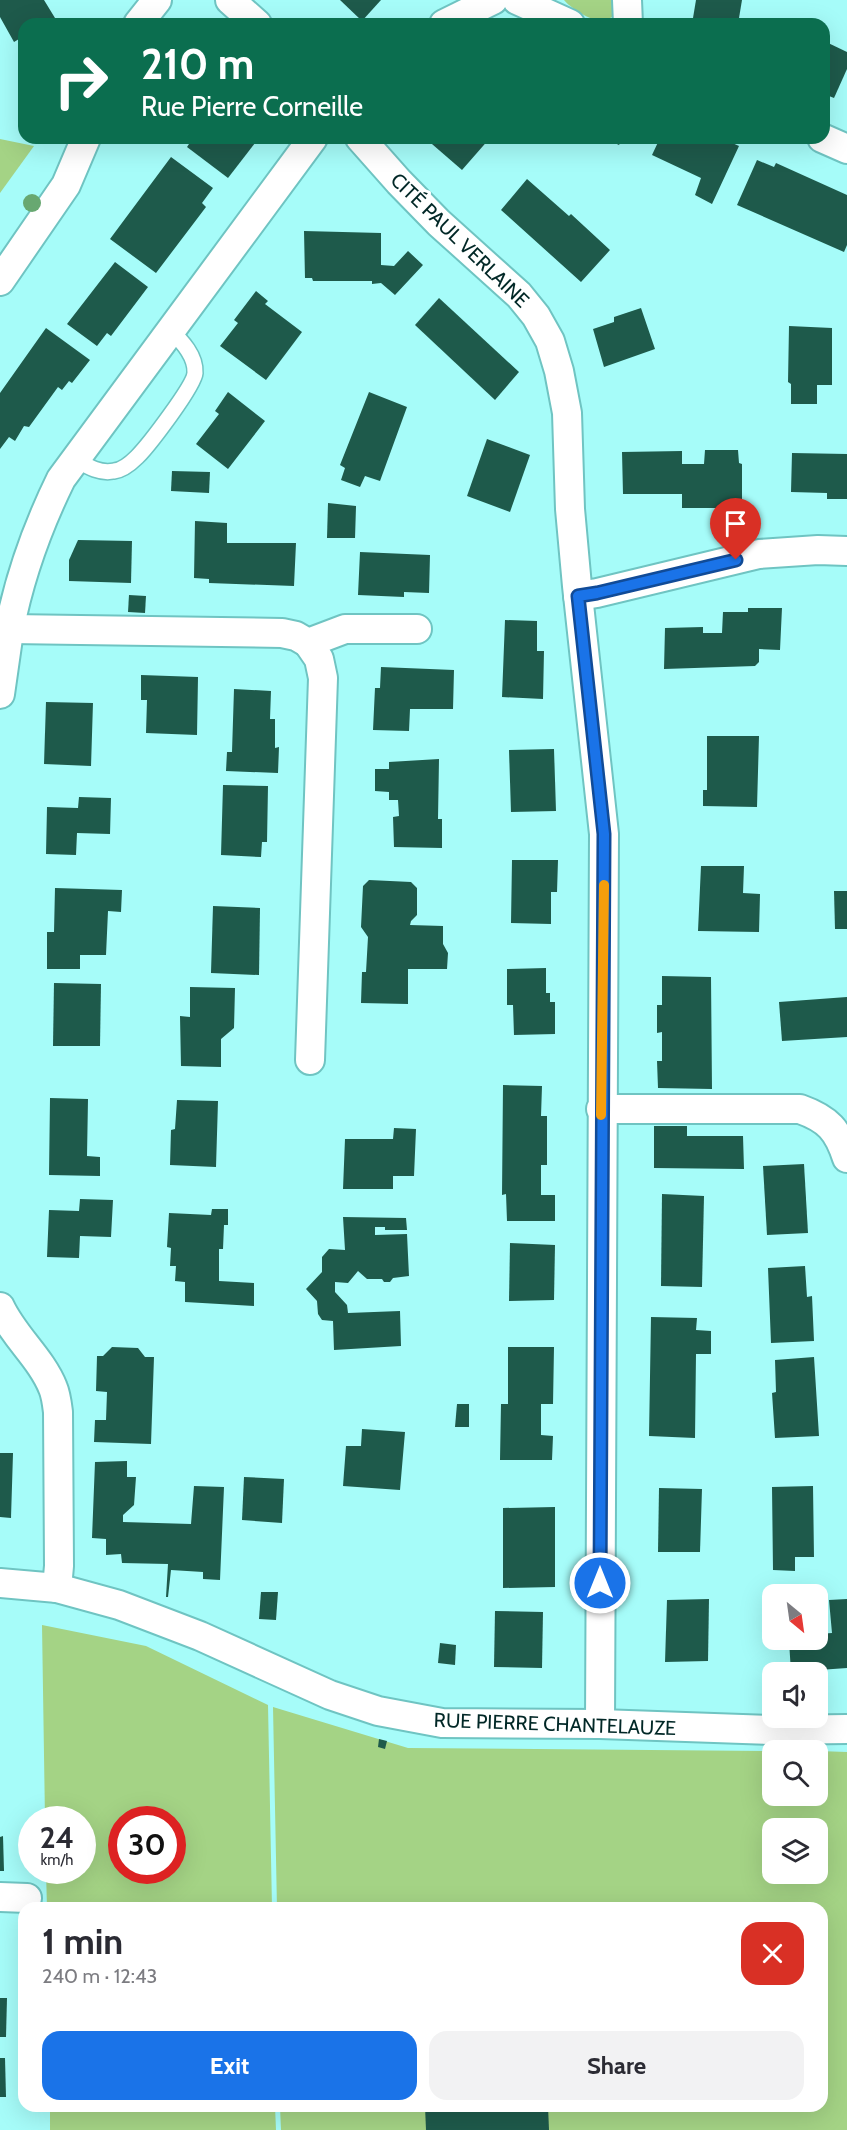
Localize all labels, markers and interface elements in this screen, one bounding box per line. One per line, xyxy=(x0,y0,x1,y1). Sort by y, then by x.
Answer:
text: 210 m xyxy=(141,38,254,90)
icon: right xyxy=(42,42,120,120)
text: Rue Pierre Corneille xyxy=(141,90,363,123)
street label: CITÉ PAUL VERLAINE xyxy=(386,168,534,312)
pin xyxy=(710,498,761,560)
icon: arrive xyxy=(719,507,752,540)
position arrow xyxy=(568,1551,632,1615)
north arrow xyxy=(762,1584,828,1650)
map controls xyxy=(762,1584,828,1884)
button: sound xyxy=(762,1662,828,1728)
street label: RUE PIERRE CHANTELAUZE xyxy=(433,1708,677,1740)
button: search xyxy=(762,1740,828,1806)
speed limit sign: 30 xyxy=(108,1806,186,1884)
button: layers xyxy=(762,1818,828,1884)
text: 24 xyxy=(40,1819,74,1856)
text: km/h xyxy=(41,1851,73,1869)
text: 1 min xyxy=(42,1919,123,1963)
button: close xyxy=(741,1922,804,1985)
text: 240 m · 12:43 xyxy=(42,1964,157,1988)
button: Exit xyxy=(42,2031,417,2100)
button: Share xyxy=(429,2031,804,2100)

